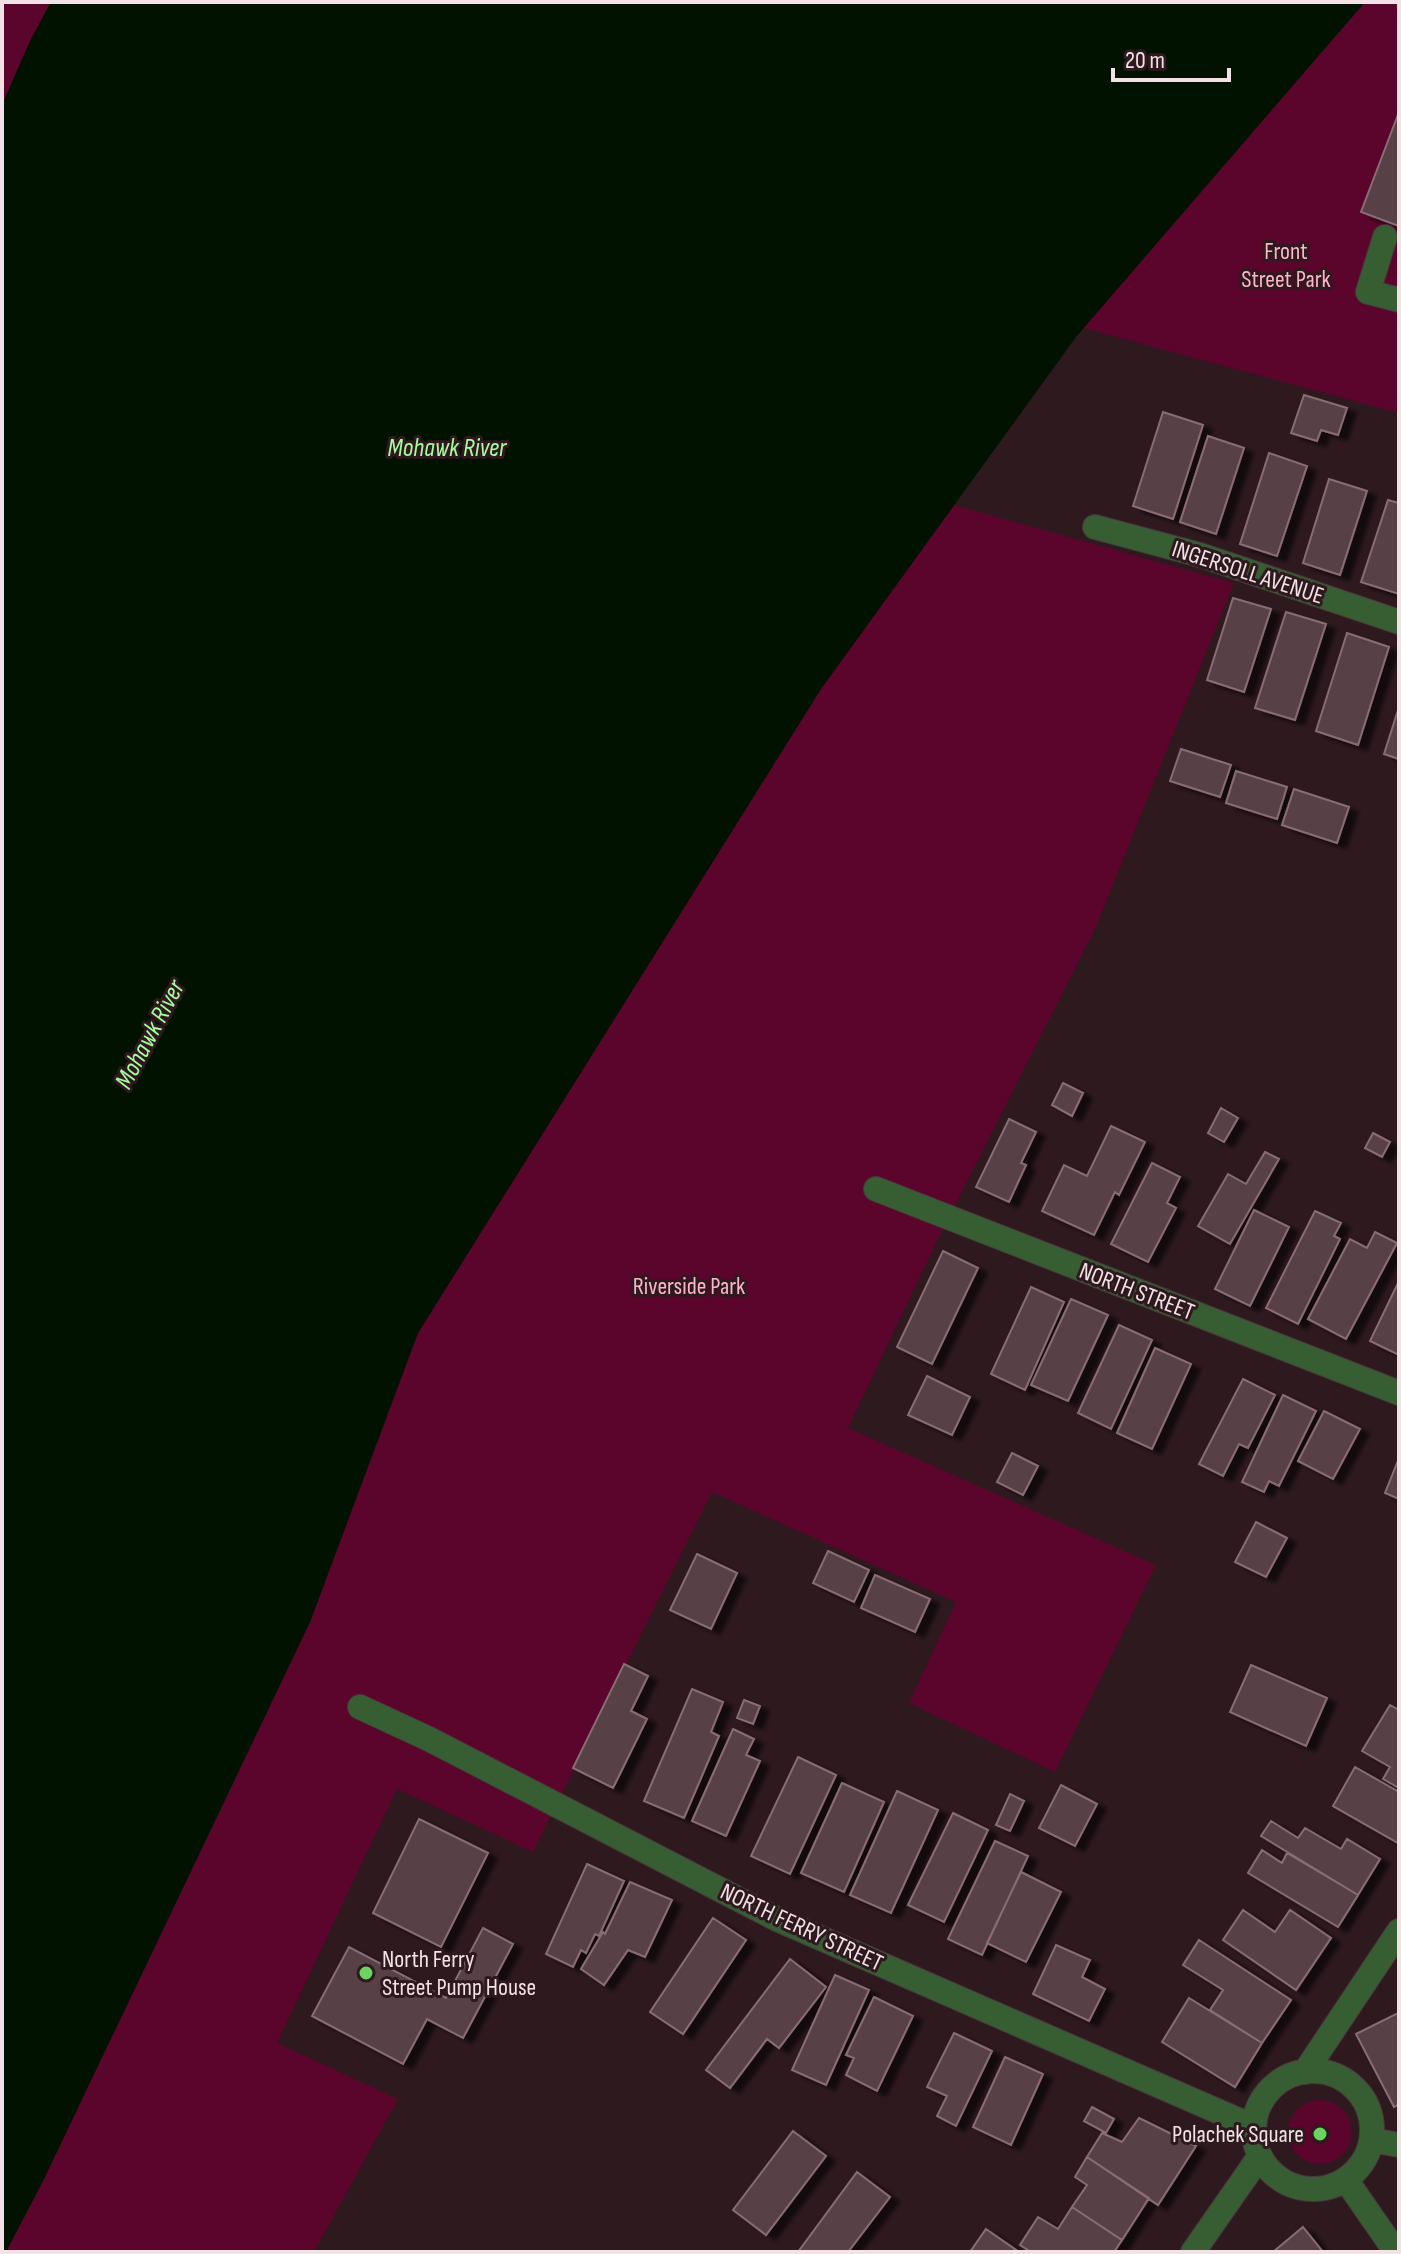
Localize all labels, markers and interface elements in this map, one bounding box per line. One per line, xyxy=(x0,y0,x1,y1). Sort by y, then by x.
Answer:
scale bar xyxy=(1113,32,1229,82)
text: 20 m xyxy=(1125,46,1165,75)
park label: Front Street Park xyxy=(1241,237,1331,294)
water label: Mohawk River xyxy=(388,433,508,464)
street label: INGERSOLL AVENUE xyxy=(1168,534,1327,611)
water label: Mohawk River xyxy=(109,973,193,1094)
street label: NORTH STREET xyxy=(1075,1256,1199,1327)
park label: Riverside Park xyxy=(633,1272,745,1301)
street label: NORTH FERRY STREET xyxy=(716,1877,888,1978)
place label: North Ferry Street Pump House xyxy=(382,1945,536,2002)
marker: North Ferry Street Pump House xyxy=(357,1964,375,1982)
place label: Polachek Square xyxy=(1172,2120,1304,2149)
marker: Polachek Square xyxy=(1311,2125,1329,2143)

